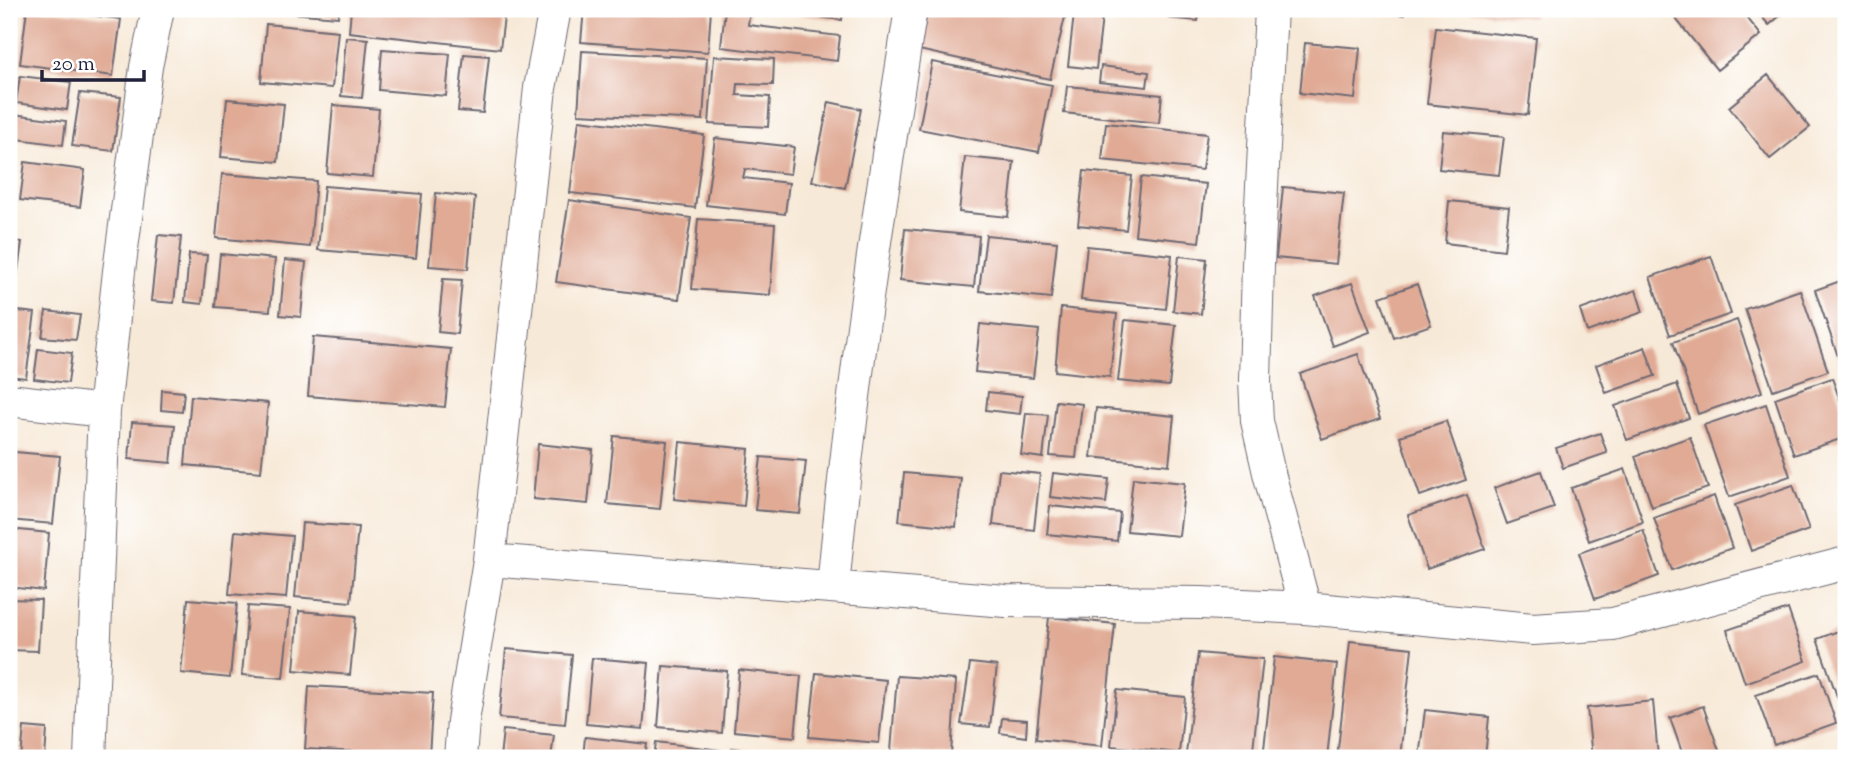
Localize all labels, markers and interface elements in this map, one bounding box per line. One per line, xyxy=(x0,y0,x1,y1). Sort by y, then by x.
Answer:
scale bar xyxy=(42,38,144,82)
text: 20 m xyxy=(52,50,95,80)

